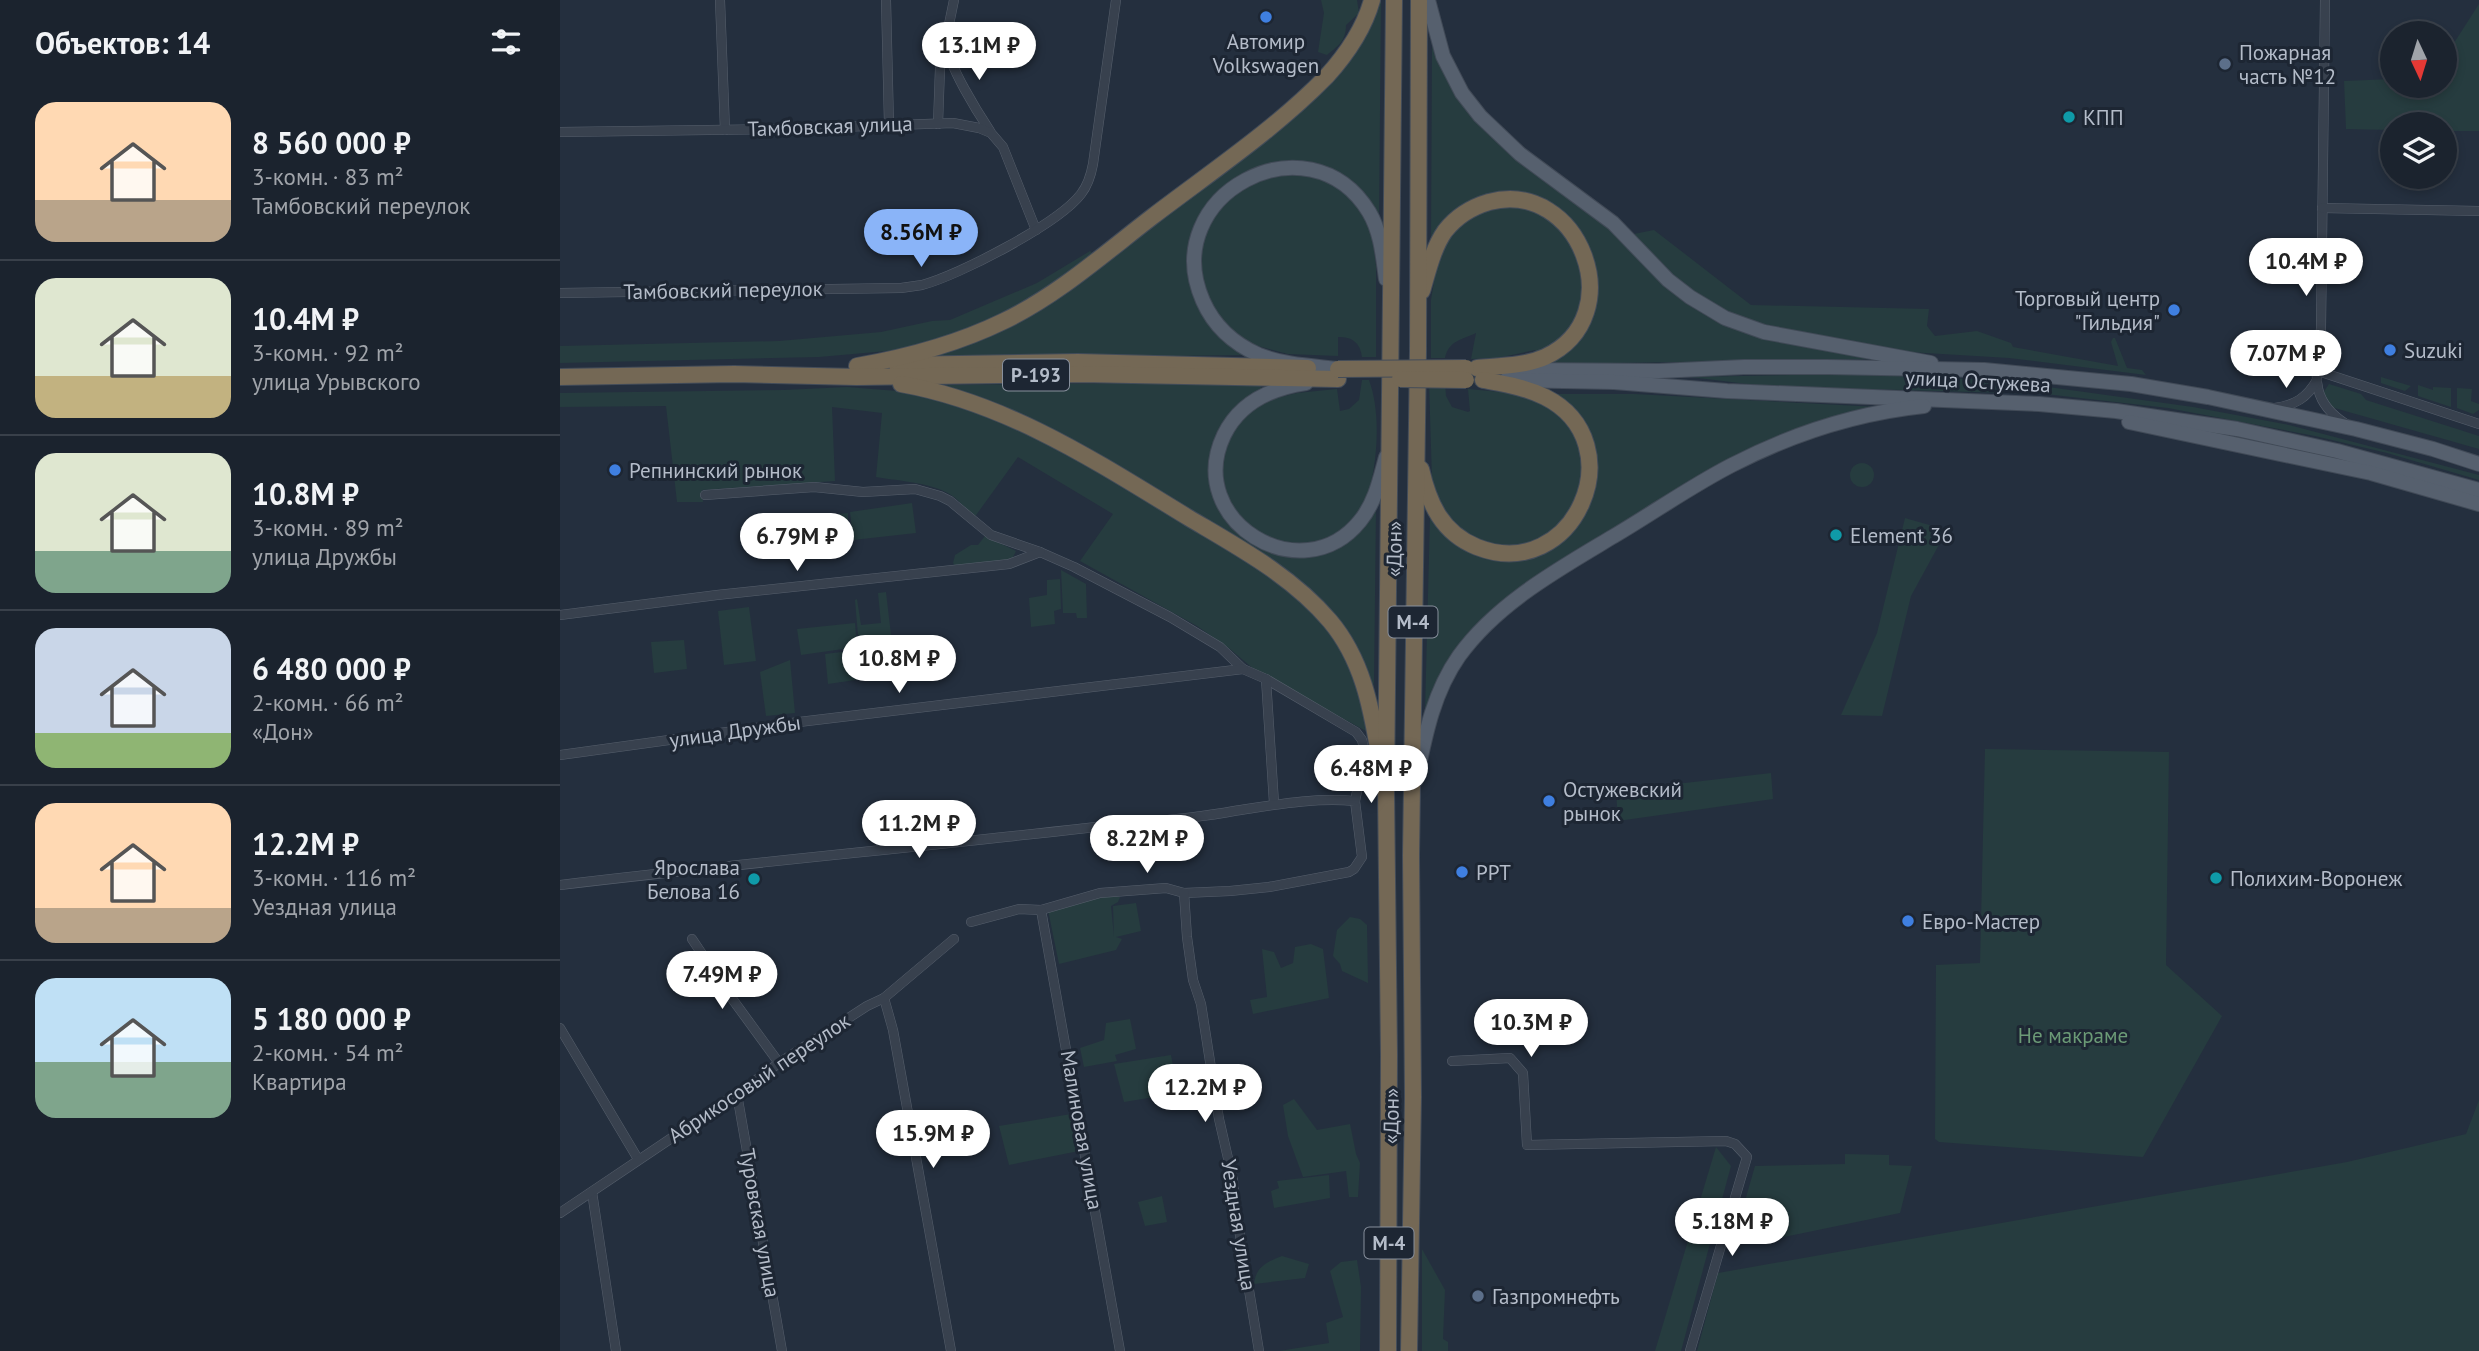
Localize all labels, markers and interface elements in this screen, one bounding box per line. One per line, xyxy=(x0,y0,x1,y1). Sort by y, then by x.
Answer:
marker: Автомир Volkswagen xyxy=(1258,9,1274,25)
north arrow xyxy=(2380,21,2457,98)
map controls xyxy=(2380,21,2457,189)
pin: 13.1M ₽ xyxy=(914,22,1044,82)
text: Объектов: 14 xyxy=(35,23,210,62)
icon: filters xyxy=(487,23,525,61)
place label: Автомир Volkswagen xyxy=(1212,28,1319,79)
text: 13.1M ₽ xyxy=(938,30,1020,59)
place label: Пожарная часть №12 xyxy=(2239,39,2336,90)
marker: Пожарная часть №12 xyxy=(2217,56,2233,72)
place label: КПП xyxy=(2083,104,2124,131)
marker: КПП xyxy=(2061,109,2077,125)
street label: Тамбовская улица xyxy=(747,110,913,142)
button: layers xyxy=(2380,112,2457,189)
text: 8 560 000 ₽ xyxy=(252,123,411,162)
icon: home xyxy=(91,130,175,214)
text: 3-комн. · 83 m² xyxy=(252,162,404,191)
text: Тамбовский переулок xyxy=(252,191,470,220)
pin: 8.56M ₽ xyxy=(856,210,986,269)
text: 8.56M ₽ xyxy=(880,217,962,246)
pin: 10.4M ₽ xyxy=(2241,238,2371,298)
text: 10.4M ₽ xyxy=(2265,246,2347,275)
street label: Тамбовский переулок xyxy=(623,275,823,305)
place label: Торговый центр "Гильдия" xyxy=(2015,285,2160,336)
text: 10.4M ₽ xyxy=(252,299,359,338)
marker: Торговый центр "Гильдия" xyxy=(2166,302,2182,318)
icon: home xyxy=(91,306,175,390)
pin: 7.07M ₽ xyxy=(2221,330,2351,390)
place label: Suzuki xyxy=(2404,337,2463,364)
text: 3-комн. · 92 m² xyxy=(252,338,404,367)
text: 7.07M ₽ xyxy=(2246,338,2326,367)
marker: Suzuki xyxy=(2382,342,2398,358)
road number: Р-193 xyxy=(1003,360,1069,390)
street label: улица Остужева xyxy=(1904,364,2052,398)
text: улица Урывского xyxy=(252,367,421,396)
place label: Репнинский рынок xyxy=(629,457,802,484)
marker: Репнинский рынок xyxy=(607,462,623,478)
text: 10.8M ₽ xyxy=(252,474,359,513)
icon: home xyxy=(91,481,175,565)
text: 3-комн. · 89 m² xyxy=(252,513,404,542)
pin: 6.79M ₽ xyxy=(732,514,862,573)
text: 6.79M ₽ xyxy=(756,521,838,550)
street label: «Дон» xyxy=(1380,521,1408,577)
place label: Element 36 xyxy=(1850,522,1953,549)
marker: Element 36 xyxy=(1828,527,1844,543)
text: улица Дружбы xyxy=(252,542,397,571)
road number: М-4 xyxy=(1388,607,1438,638)
pin: 10.8M ₽ xyxy=(834,636,964,695)
text: 10.8M ₽ xyxy=(858,643,940,672)
text: 6 480 000 ₽ xyxy=(252,649,411,688)
icon: home xyxy=(91,656,175,740)
text: 2-комн. · 66 m² xyxy=(252,688,404,717)
street label: улица Дружбы xyxy=(668,708,802,754)
text: «Дон» xyxy=(252,717,314,746)
pin: 6.48M ₽ xyxy=(1306,746,1436,805)
text: 6.48M ₽ xyxy=(1330,753,1412,782)
place label: Остужевский рынок xyxy=(1563,776,1682,827)
marker: Остужевский рынок xyxy=(1541,793,1557,809)
pin: 11.2M ₽ xyxy=(854,800,984,860)
text: 11.2M ₽ xyxy=(878,808,960,837)
pin: 8.22M ₽ xyxy=(1082,816,1212,875)
text: 8.22M ₽ xyxy=(1106,823,1188,852)
text: 12.2M ₽ xyxy=(252,824,359,863)
icon: home xyxy=(91,831,175,915)
place label: Ярослава Белова 16 xyxy=(647,854,740,905)
place label: РРТ xyxy=(1476,859,1511,886)
text: 3-комн. · 116 m² xyxy=(252,863,416,892)
marker: РРТ xyxy=(1454,864,1470,880)
place label: Полихим-Воронеж xyxy=(2230,865,2402,892)
marker: Полихим-Воронеж xyxy=(2208,870,2224,886)
marker: Ярослава Белова 16 xyxy=(746,871,762,887)
text: Уездная улица xyxy=(252,892,397,921)
place label: Евро-Мастер xyxy=(1922,908,2040,935)
marker: Евро-Мастер xyxy=(1900,913,1916,929)
pin: 7.49M ₽ xyxy=(657,951,787,1011)
text: 7.49M ₽ xyxy=(682,959,762,988)
text: 5 180 000 ₽ xyxy=(252,999,411,1038)
pin: 10.3M ₽ xyxy=(1466,1000,1596,1059)
icon: home xyxy=(91,1006,175,1090)
street label: Абрикосовый переулок xyxy=(663,1007,855,1149)
text: 10.3M ₽ xyxy=(1490,1007,1572,1036)
park label: Не макраме xyxy=(2018,1022,2128,1049)
text: 2-комн. · 54 m² xyxy=(252,1038,404,1067)
street label: Малиновая улица xyxy=(1055,1048,1109,1212)
pin: 12.2M ₽ xyxy=(1140,1064,1270,1124)
text: Квартира xyxy=(252,1067,347,1096)
text: 12.2M ₽ xyxy=(1164,1072,1246,1101)
street label: «Дон» xyxy=(1377,1088,1405,1144)
pin: 15.9M ₽ xyxy=(868,1110,998,1170)
text: 15.9M ₽ xyxy=(892,1118,974,1147)
street label: Туровская улица xyxy=(734,1146,786,1300)
street label: Уездная улица xyxy=(1215,1158,1263,1292)
pin: 5.18M ₽ xyxy=(1667,1198,1797,1258)
text: 5.18M ₽ xyxy=(1691,1206,1773,1235)
road number: М-4 xyxy=(1364,1228,1414,1259)
place label: Газпромнефть xyxy=(1492,1283,1620,1310)
marker: Газпромнефть xyxy=(1470,1288,1486,1304)

